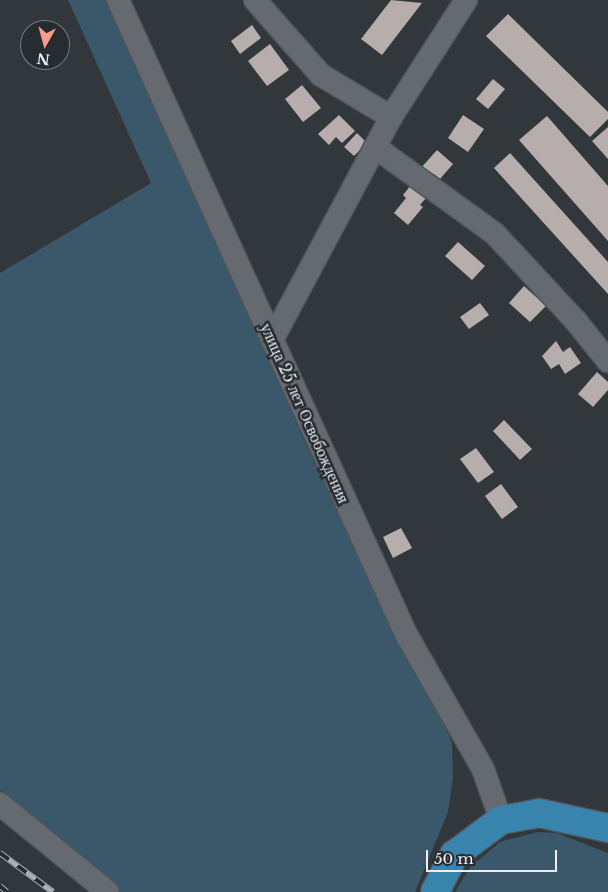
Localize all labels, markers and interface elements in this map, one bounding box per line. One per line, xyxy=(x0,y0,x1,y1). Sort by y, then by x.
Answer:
north arrow xyxy=(20,20,70,70)
text: N xyxy=(36,49,51,69)
street label: улица 25 лет Освобождения xyxy=(257,320,353,506)
scale bar xyxy=(428,840,559,872)
text: 50 m xyxy=(434,849,474,868)

